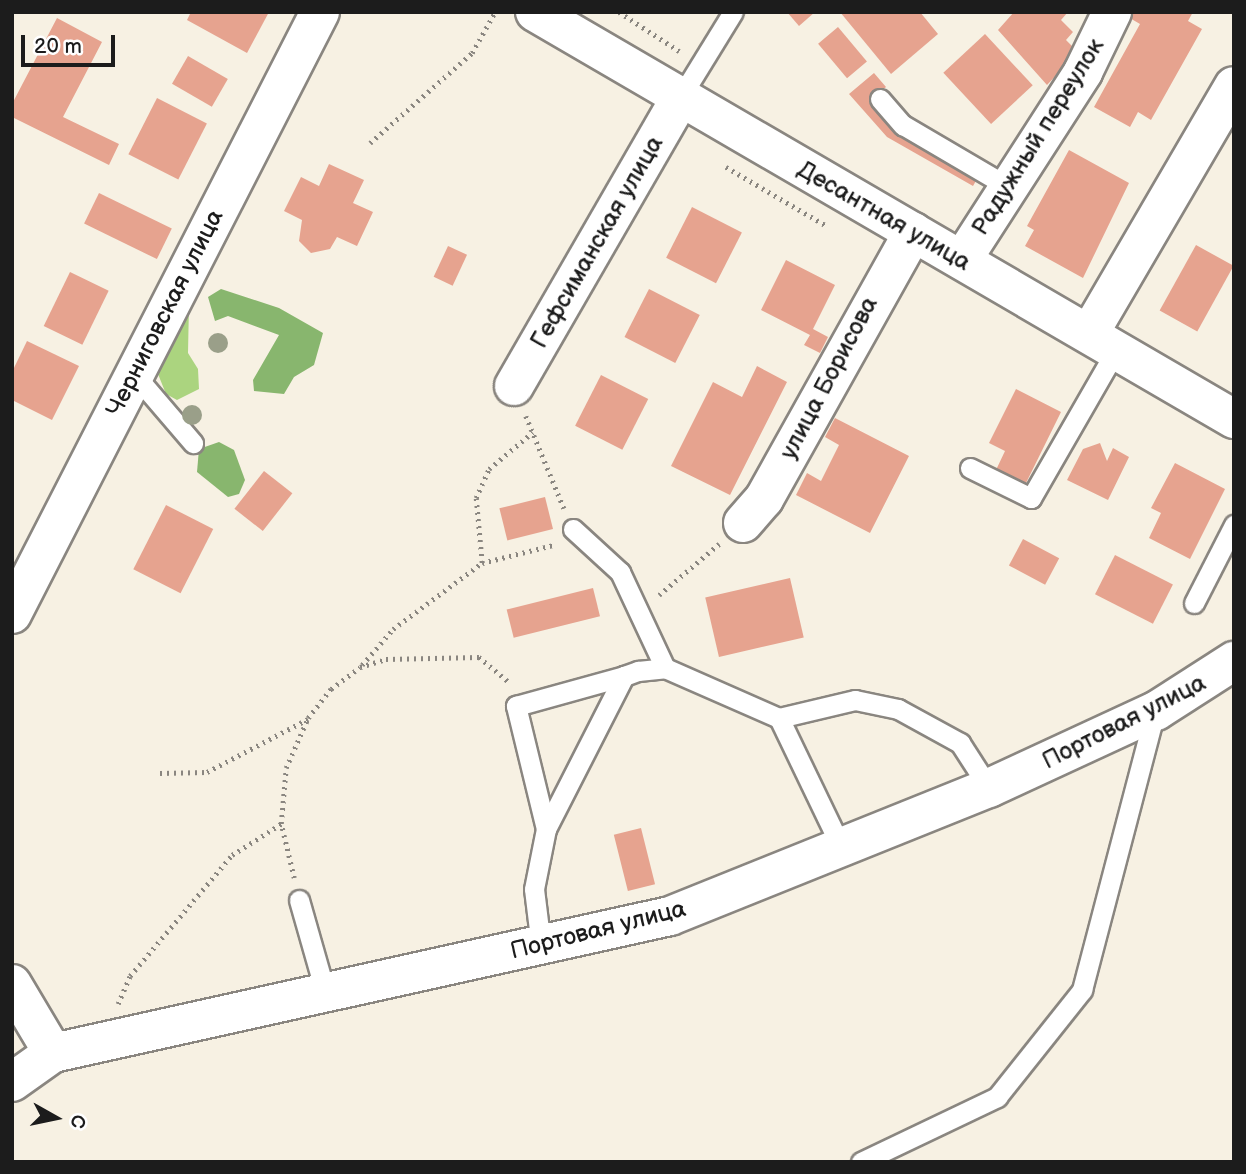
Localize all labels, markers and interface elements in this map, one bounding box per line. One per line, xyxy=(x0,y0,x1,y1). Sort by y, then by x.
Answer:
scale bar xyxy=(24,21,119,65)
street label: Радужный переулок xyxy=(966,33,1110,241)
text: 20 m xyxy=(34,34,82,59)
street label: Гефсиманская улица xyxy=(525,131,669,353)
street label: Десантная улица xyxy=(792,155,976,277)
street label: Черниговская улица xyxy=(100,205,230,421)
street label: улица Борисова xyxy=(774,292,884,464)
street label: Портовая улица xyxy=(1037,668,1211,776)
street label: Портовая улица xyxy=(507,894,689,966)
north arrow xyxy=(21,1083,91,1153)
text: С xyxy=(65,1113,90,1130)

